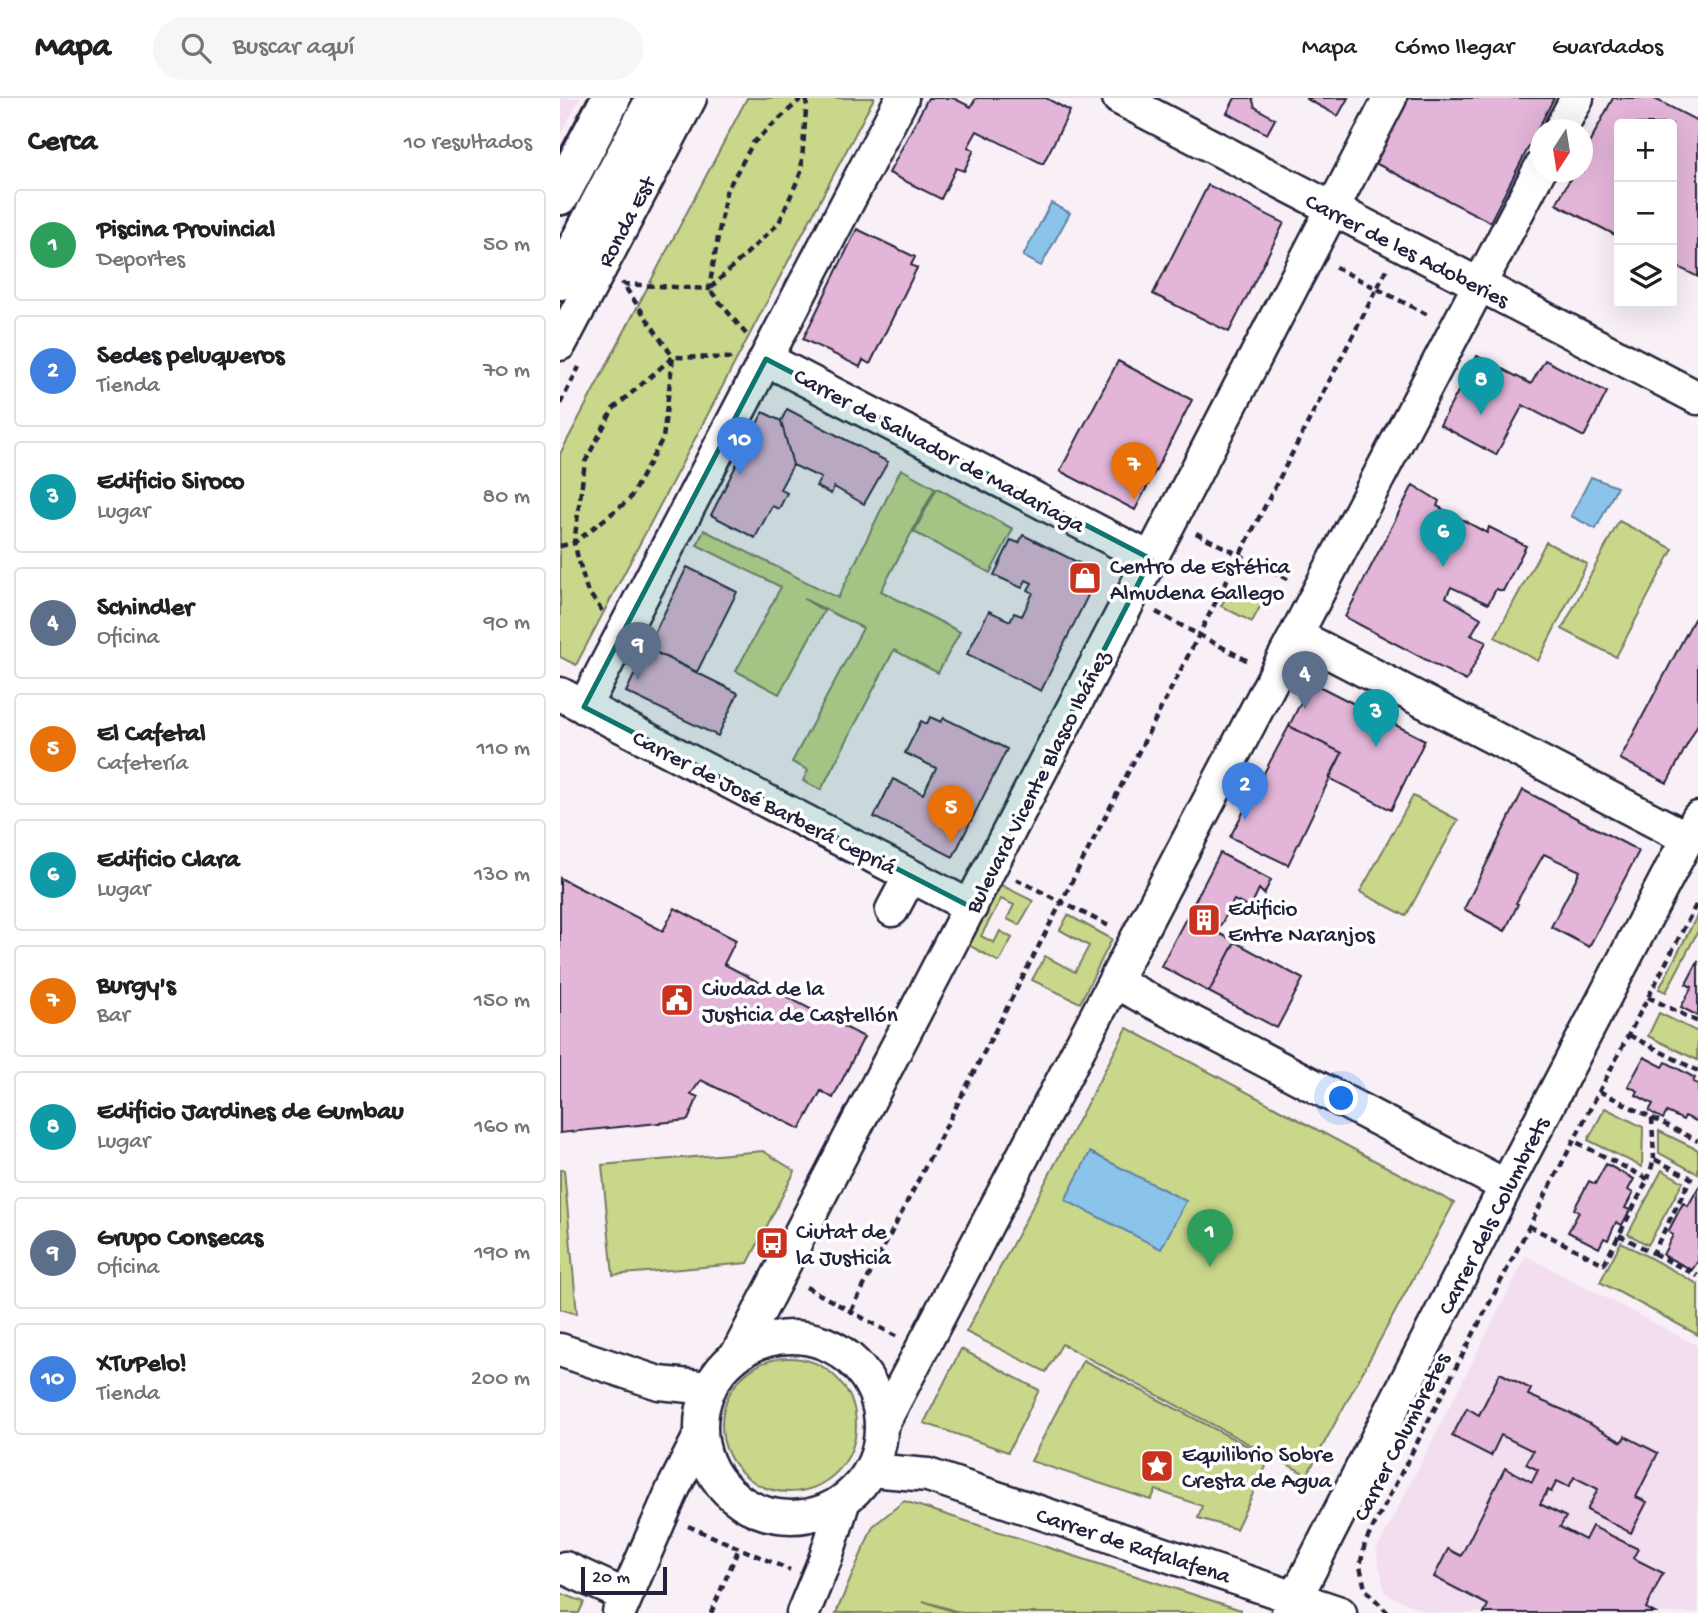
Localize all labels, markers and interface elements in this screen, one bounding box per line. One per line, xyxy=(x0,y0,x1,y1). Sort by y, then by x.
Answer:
search box xyxy=(153,17,643,80)
text: Mapa xyxy=(35,29,111,67)
icon: search xyxy=(177,29,215,67)
text: Buscar aquí xyxy=(233,33,354,64)
text: Mapa xyxy=(1302,34,1357,63)
text: Cómo llegar xyxy=(1395,34,1514,63)
text: Guardados xyxy=(1552,34,1663,63)
north arrow xyxy=(1530,119,1593,182)
map controls xyxy=(1614,119,1677,308)
button: + xyxy=(1614,119,1677,182)
text: Cerca xyxy=(28,126,97,161)
text: 10 resultados xyxy=(404,130,532,157)
street label: Ronda Est xyxy=(593,171,664,273)
button: − xyxy=(1614,182,1677,245)
street label: Carrer de les Adoberies xyxy=(1300,189,1513,315)
text: Piscina Provincial xyxy=(97,216,275,247)
text: 1 xyxy=(48,232,58,259)
text: 50 m xyxy=(483,232,530,259)
button: layers xyxy=(1614,245,1677,308)
text: Deportes xyxy=(97,247,185,274)
text: Sedes peluqueros xyxy=(97,342,284,373)
pin: 8 xyxy=(1458,357,1504,415)
text: 2 xyxy=(47,358,59,385)
text: 70 m xyxy=(483,358,530,385)
street label: Carrer de Salvador de Madariaga xyxy=(788,364,1090,541)
text: Tienda xyxy=(97,373,160,400)
pin: 10 xyxy=(717,417,763,475)
pin: 7 xyxy=(1111,442,1157,500)
text: Edificio Siroco xyxy=(97,468,245,499)
text: 3 xyxy=(47,484,59,511)
text: 80 m xyxy=(483,484,530,511)
text: Lugar xyxy=(97,499,150,526)
pin: 6 xyxy=(1420,509,1466,567)
place label: Centro de Estética Almudena Gallego xyxy=(1110,555,1291,608)
shop icon: Centro de Estética Almudena Gallego xyxy=(1066,559,1104,597)
text: Schindler xyxy=(97,594,193,625)
text: 4 xyxy=(48,610,58,637)
text: 90 m xyxy=(484,610,530,637)
pin: 9 xyxy=(615,622,661,680)
text: Oficina xyxy=(97,625,159,652)
street label: Bulevard Vicente Blasco Ibáñez xyxy=(961,646,1118,919)
pin: 4 xyxy=(1282,651,1328,709)
pin: 3 xyxy=(1353,689,1399,747)
text: El Cafetal xyxy=(97,720,206,751)
street label: Carrer de José Barberá Cepriá xyxy=(627,726,901,883)
text: 5 xyxy=(47,736,59,763)
text: 110 m xyxy=(477,736,530,763)
text: Cafetería xyxy=(97,751,188,778)
pin: 2 xyxy=(1222,762,1268,820)
pin: 5 xyxy=(928,785,974,843)
text: Edificio Clara xyxy=(97,846,240,877)
text: 6 xyxy=(47,862,59,889)
text: 130 m xyxy=(474,862,530,889)
text: Lugar xyxy=(97,877,150,904)
place label: Edificio Entre Naranjos xyxy=(1228,897,1375,950)
building icon: Edificio Entre Naranjos xyxy=(1185,901,1223,939)
text: Burgy's xyxy=(97,972,175,1003)
place label: Ciudad de la Justicia de Castellón xyxy=(702,977,898,1030)
public building icon: Ciudad de la Justicia de Castellón xyxy=(658,981,696,1019)
text: 7 xyxy=(47,988,59,1015)
text: 150 m xyxy=(474,988,530,1015)
text: Bar xyxy=(97,1003,130,1030)
your location xyxy=(1324,1081,1358,1115)
text: Edificio Jardines de Gumbau xyxy=(97,1098,404,1129)
street label: Carrer dels Columbrets xyxy=(1434,1113,1557,1320)
text: 8 xyxy=(47,1114,59,1141)
text: 160 m xyxy=(474,1114,530,1141)
text: Lugar xyxy=(97,1129,150,1156)
pin: 1 xyxy=(1187,1209,1233,1267)
place label: Ciutat de la Justicia xyxy=(796,1220,892,1273)
text: Grupo Consecas xyxy=(97,1224,263,1255)
bus stop icon: Ciutat de la Justicia xyxy=(753,1224,791,1262)
text: 9 xyxy=(47,1240,59,1267)
text: 190 m xyxy=(474,1240,530,1267)
text: Oficina xyxy=(97,1255,159,1282)
street label: Carrer Columbretes xyxy=(1349,1348,1457,1526)
text: XTuPelo! xyxy=(97,1350,187,1381)
text: 10 xyxy=(42,1366,64,1393)
text: 200 m xyxy=(471,1366,530,1393)
text: Tienda xyxy=(97,1381,160,1408)
place label: Equilibrio Sobre Cresta de Agua xyxy=(1182,1443,1334,1496)
place icon: Equilibrio Sobre Cresta de Agua xyxy=(1138,1447,1176,1485)
street label: Carrer de Rafalafena xyxy=(1032,1503,1235,1592)
scale bar xyxy=(581,1564,667,1596)
text: 20 m xyxy=(592,1567,630,1590)

